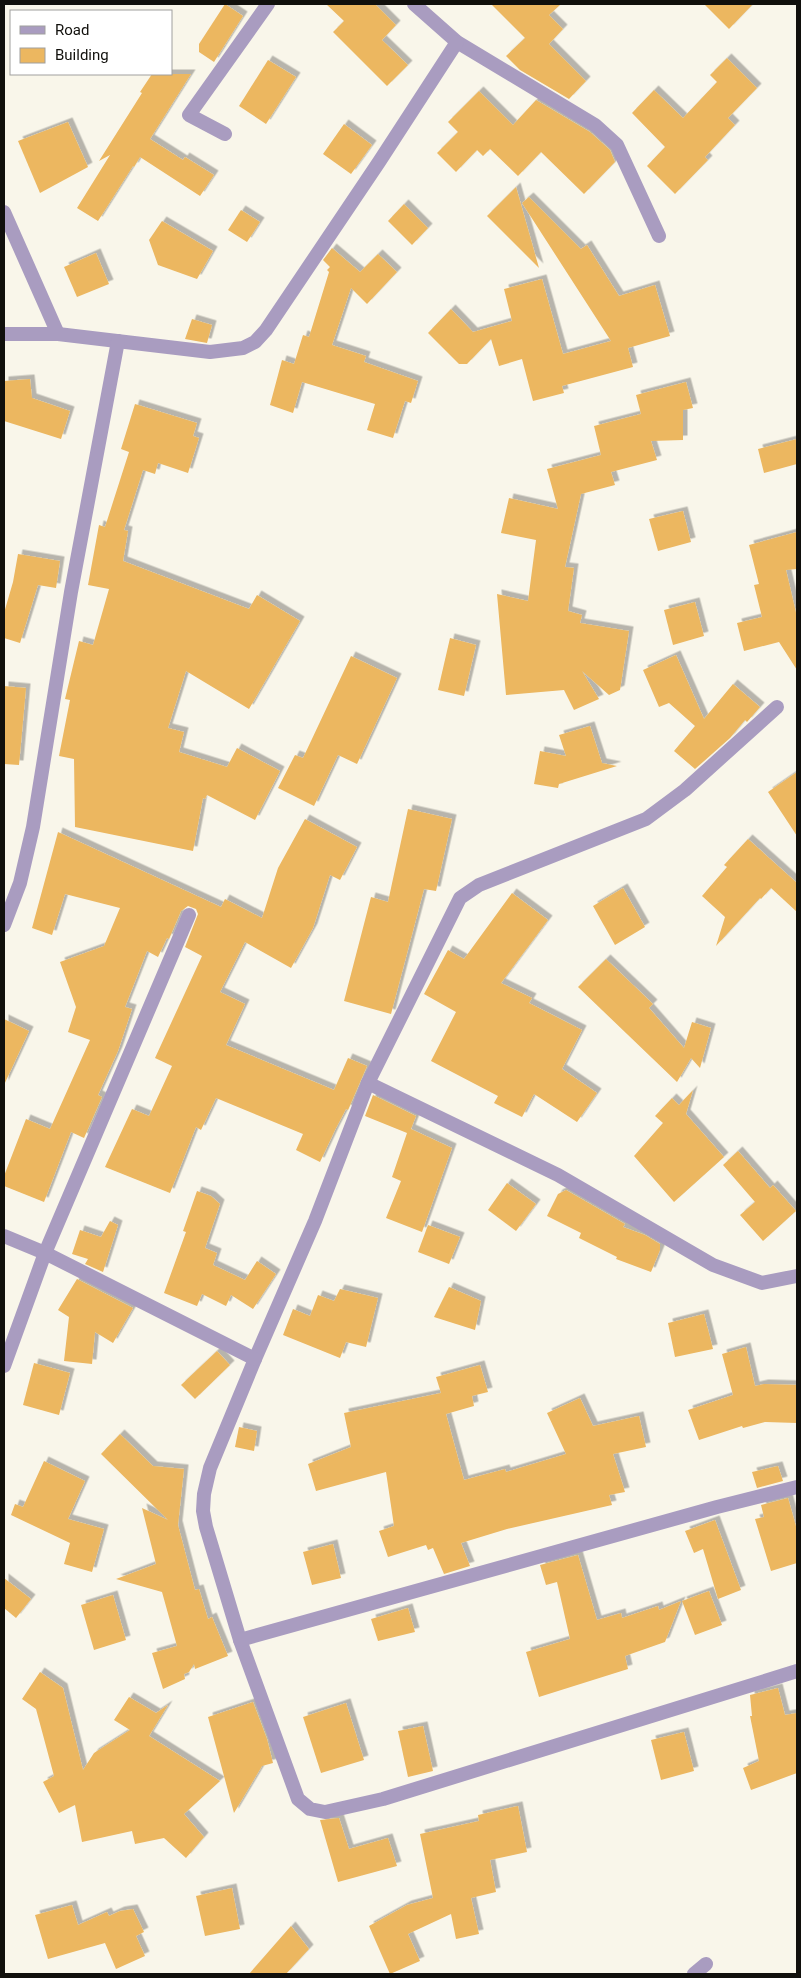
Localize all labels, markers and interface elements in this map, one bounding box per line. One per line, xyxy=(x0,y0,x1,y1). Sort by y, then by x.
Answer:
legend xyxy=(10,10,172,75)
text: Road xyxy=(55,21,89,39)
text: Building xyxy=(55,46,109,64)

